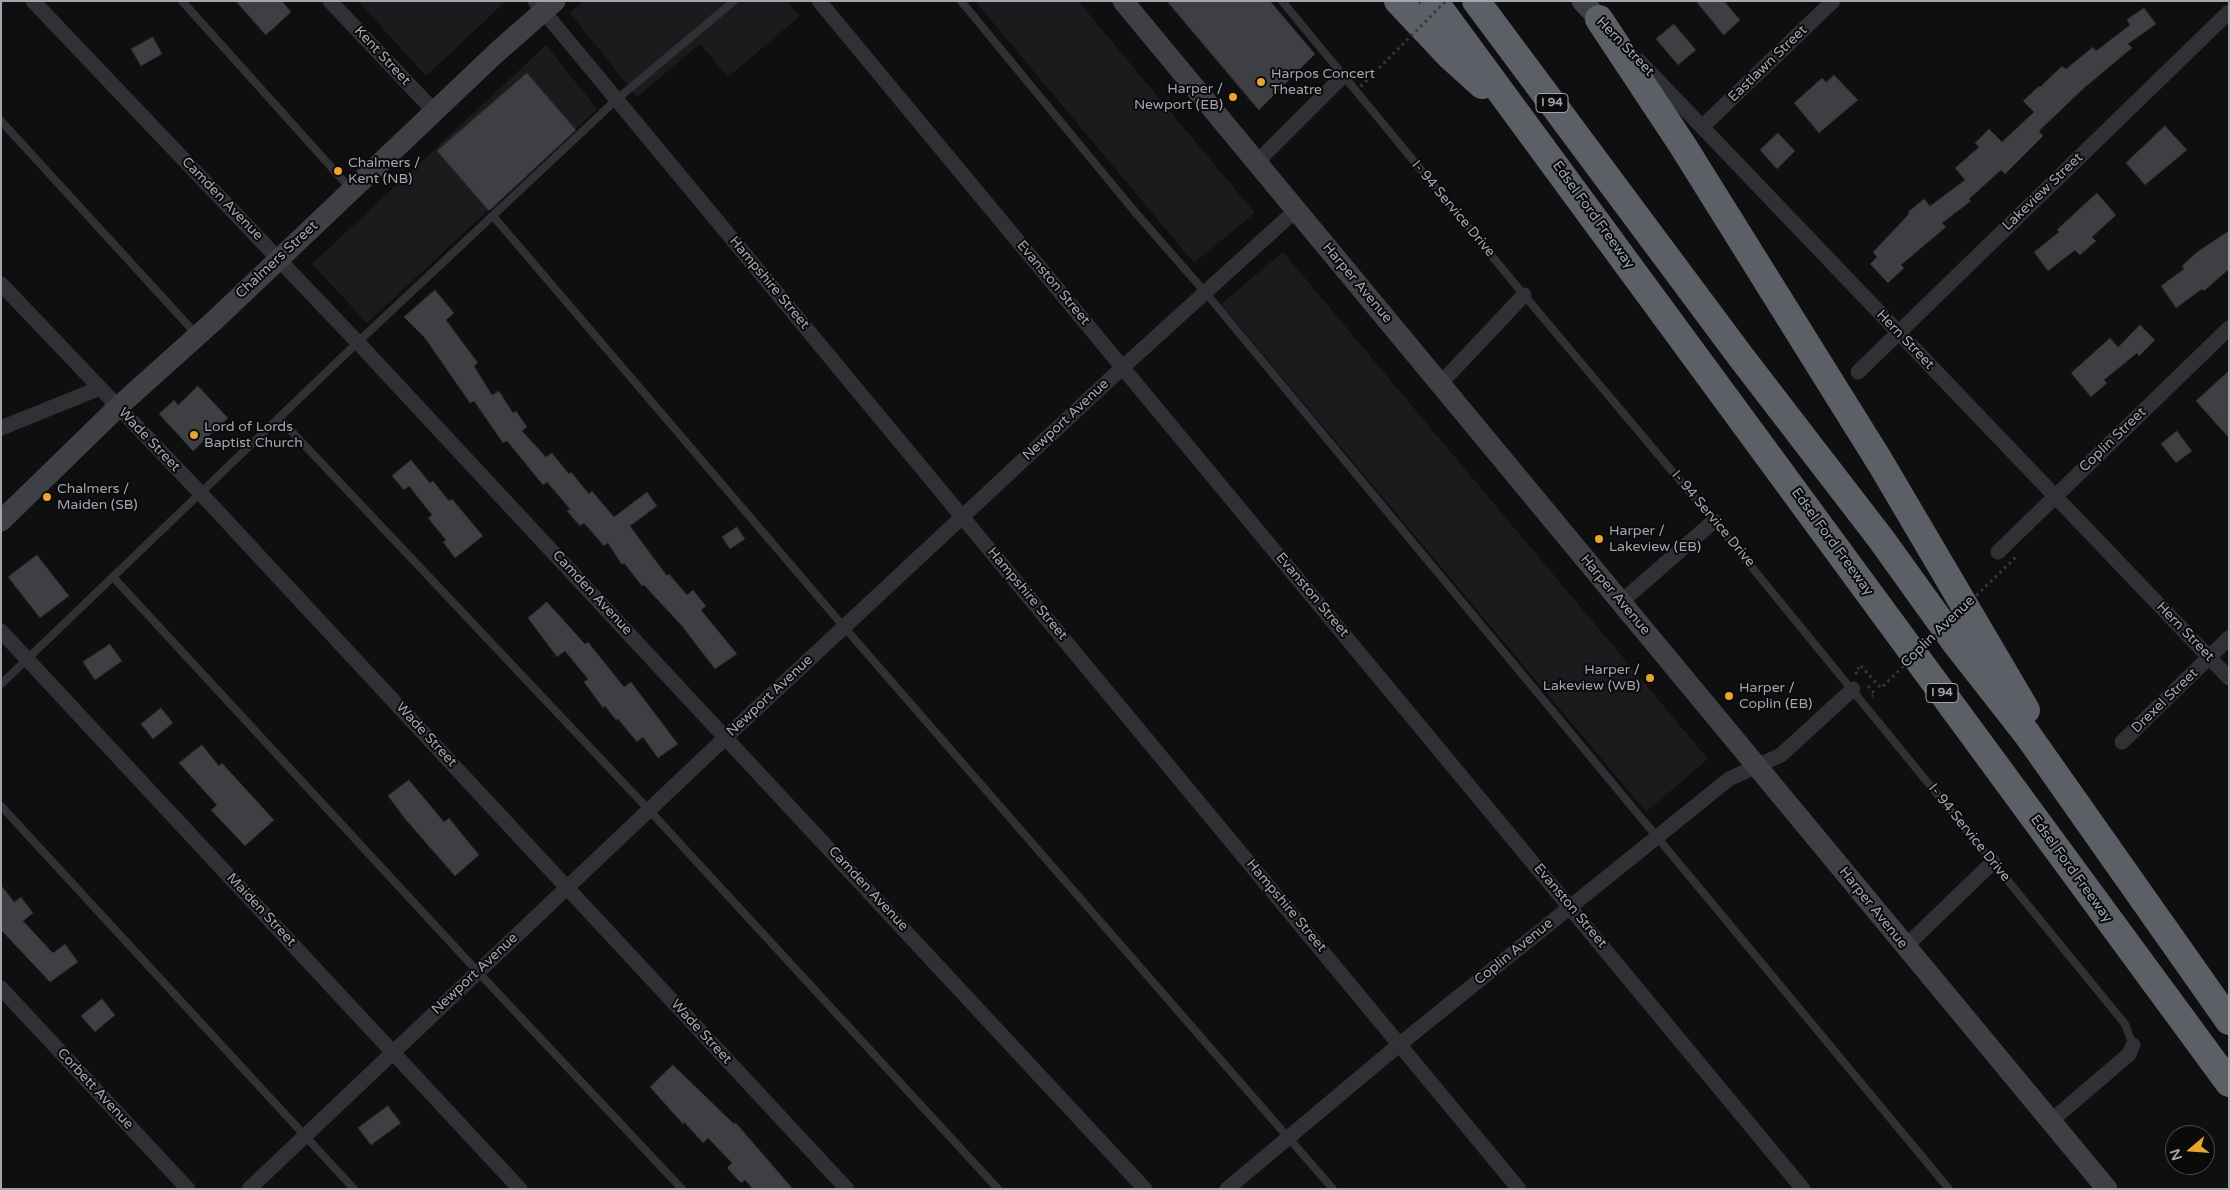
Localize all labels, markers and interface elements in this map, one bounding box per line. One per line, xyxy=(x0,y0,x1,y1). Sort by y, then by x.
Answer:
street label: Hern Street xyxy=(1593,14,1657,80)
street label: Eastlawn Street xyxy=(1725,22,1811,106)
street label: Kent Street xyxy=(350,23,414,89)
place label: Harpos Concert Theatre xyxy=(1271,66,1375,98)
marker: Harpos Concert Theatre xyxy=(1255,76,1267,88)
place label: Harper / Newport (EB) xyxy=(1134,81,1223,114)
marker: Harper / Newport (EB) xyxy=(1227,91,1239,103)
road number: I 94 xyxy=(1536,94,1568,112)
street label: Lakeview Street xyxy=(1999,150,2087,234)
street label: Camden Avenue xyxy=(178,154,266,244)
place label: Chalmers / Kent (NB) xyxy=(348,155,420,188)
street label: I- 94 Service Drive xyxy=(1408,157,1498,261)
street label: Edsel Ford Freeway xyxy=(1548,158,1638,272)
marker: Chalmers / Kent (NB) xyxy=(332,165,344,177)
street label: Chalmers Street xyxy=(232,218,322,302)
street label: Hampshire Street xyxy=(725,233,813,333)
street label: Evanston Street xyxy=(1013,237,1093,329)
street label: Harper Avenue xyxy=(1319,239,1395,327)
street label: Hern Street xyxy=(1873,307,1937,373)
street label: Newport Avenue xyxy=(1019,376,1113,464)
street label: Coplin Street xyxy=(2076,404,2150,476)
street label: Wade Street xyxy=(115,405,183,475)
place label: Lord of Lords Baptist Church xyxy=(204,419,303,452)
marker: Lord of Lords Baptist Church xyxy=(188,429,200,441)
street label: I- 94 Service Drive xyxy=(1668,467,1758,571)
place label: Chalmers / Maiden (SB) xyxy=(57,481,138,514)
street label: Edsel Ford Freeway xyxy=(1787,485,1877,599)
marker: Chalmers / Maiden (SB) xyxy=(41,491,53,503)
place label: Harper / Lakeview (EB) xyxy=(1609,523,1701,556)
marker: Harper / Lakeview (EB) xyxy=(1593,533,1605,545)
street label: Hampshire Street xyxy=(983,544,1071,644)
street label: Camden Avenue xyxy=(549,547,635,639)
street label: Evanston Street xyxy=(1272,549,1352,641)
street label: Harper Avenue xyxy=(1577,551,1653,639)
street label: Coplin Avenue xyxy=(1898,593,1978,671)
street label: Hern Street xyxy=(2153,599,2217,665)
street label: Newport Avenue xyxy=(723,652,817,740)
place label: Harper / Lakeview (WB) xyxy=(1543,662,1640,694)
street label: Drexel Street xyxy=(2128,665,2202,737)
marker: Harper / Lakeview (WB) xyxy=(1644,672,1656,684)
place label: Harper / Coplin (EB) xyxy=(1739,680,1812,712)
road number: I 94 xyxy=(1926,684,1958,702)
marker: Harper / Coplin (EB) xyxy=(1723,690,1735,702)
street label: Wade Street xyxy=(392,699,460,771)
street label: I- 94 Service Drive xyxy=(1924,781,2014,885)
street label: Edsel Ford Freeway xyxy=(2026,812,2116,926)
street label: Camden Avenue xyxy=(825,843,911,935)
street label: Hampshire Street xyxy=(1242,856,1330,956)
street label: Evanston Street xyxy=(1530,860,1610,952)
street label: Harper Avenue xyxy=(1835,864,1911,952)
street label: Maiden Street xyxy=(223,870,299,950)
street label: Coplin Avenue xyxy=(1471,915,1557,989)
street label: Newport Avenue xyxy=(428,930,522,1018)
street label: Wade Street xyxy=(667,996,735,1068)
street label: Corbett Avenue xyxy=(53,1045,137,1133)
north arrow xyxy=(2165,1125,2215,1175)
text: N xyxy=(2166,1147,2186,1162)

